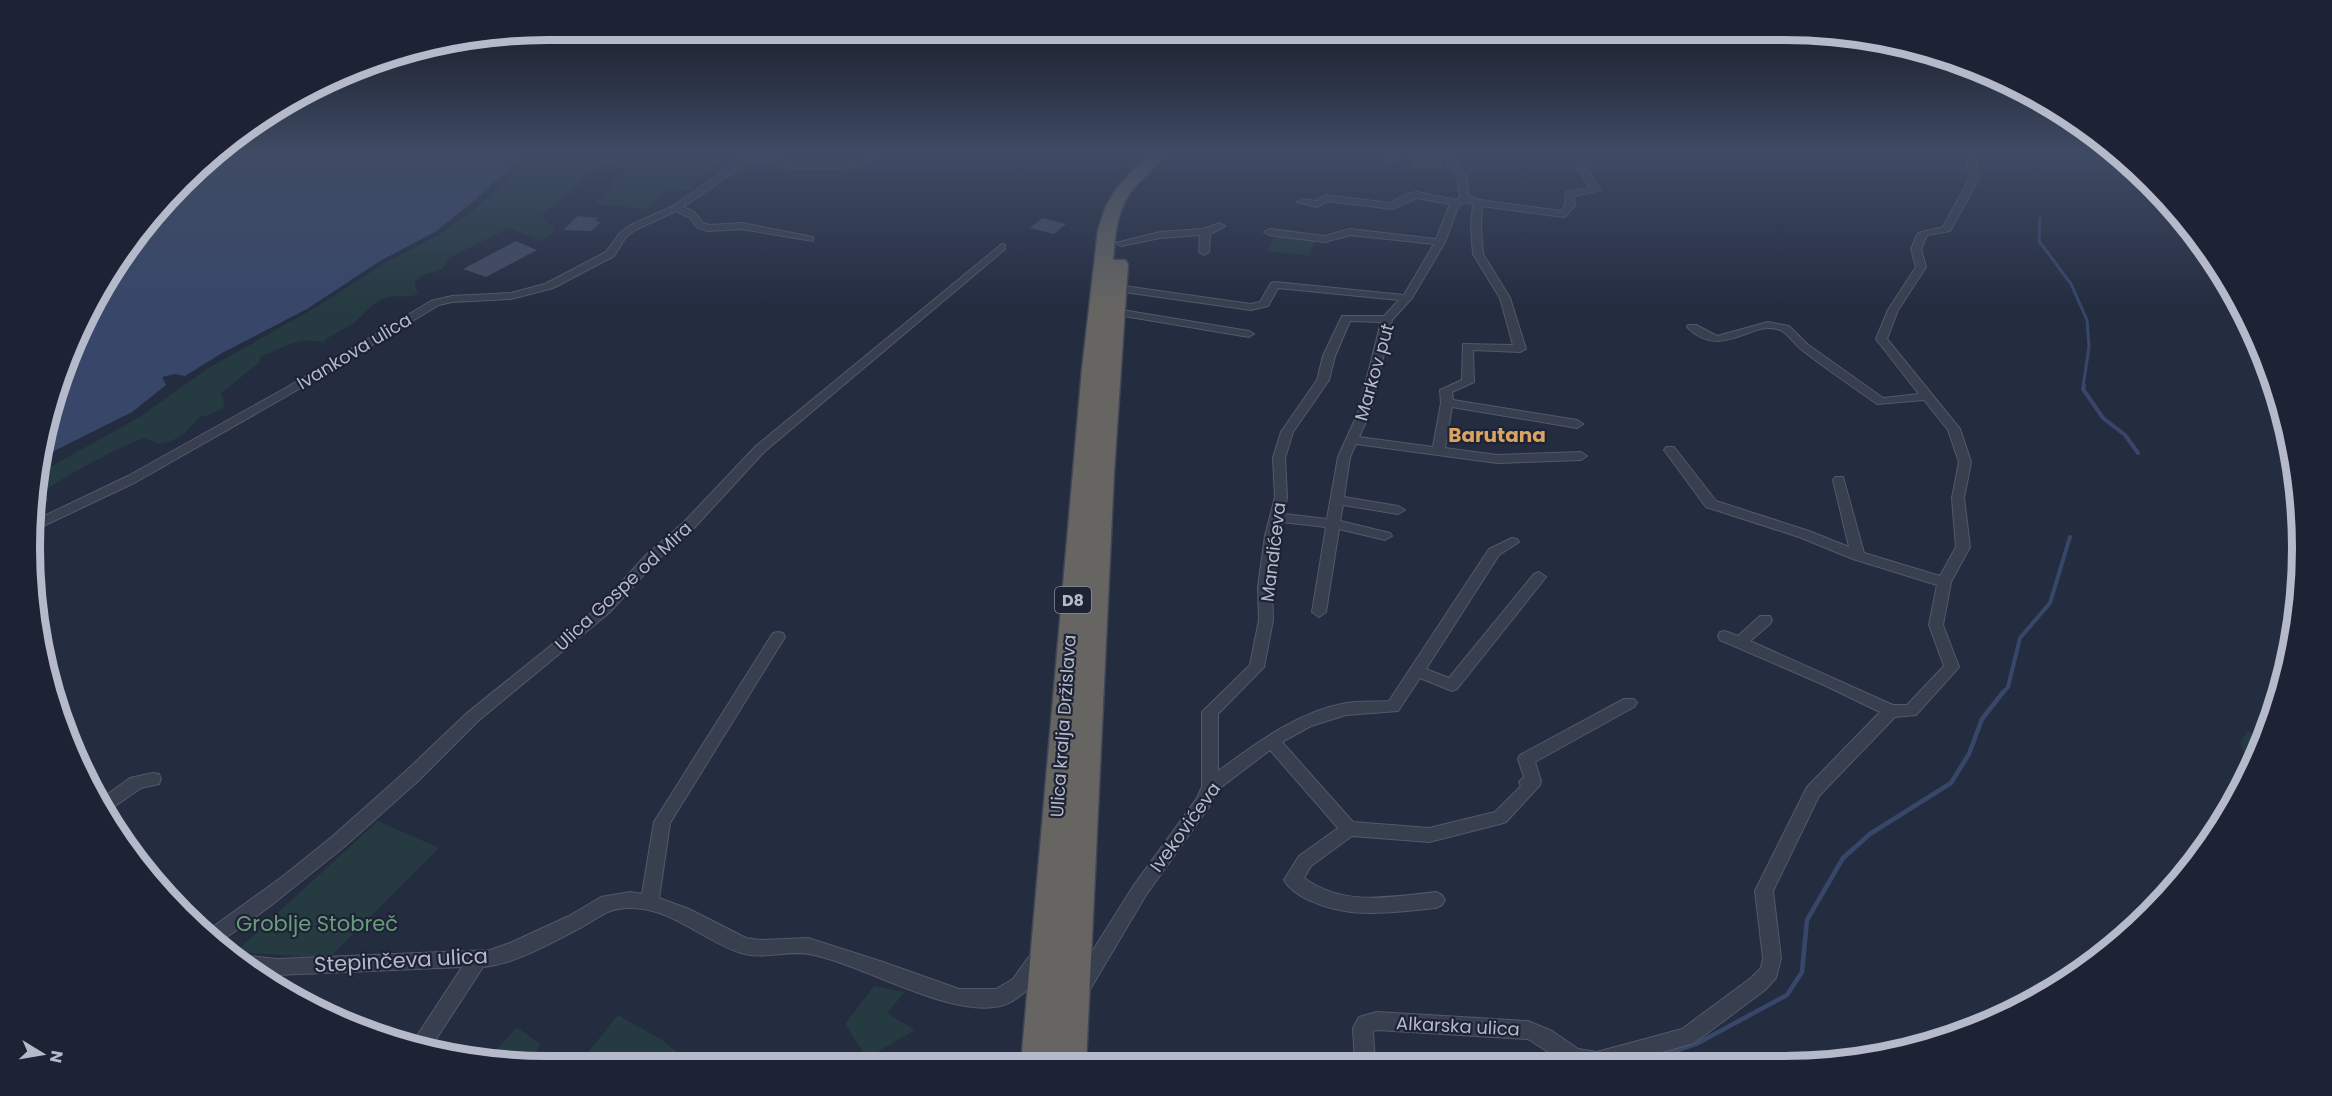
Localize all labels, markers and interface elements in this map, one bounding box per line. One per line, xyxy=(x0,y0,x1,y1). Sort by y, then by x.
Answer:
street label: Ivankova ulica xyxy=(292,307,416,395)
street label: Markov put xyxy=(1348,320,1400,424)
district label: Barutana xyxy=(1448,421,1546,449)
street label: Mandićeva xyxy=(1254,501,1292,603)
street label: Ulica Gospe od Mira xyxy=(549,516,697,656)
road number: D8 xyxy=(1055,587,1091,613)
street label: Ulica kralja Držislava xyxy=(1044,634,1082,818)
street label: Ivekovićeva xyxy=(1144,777,1226,877)
park label: Groblje Stobreč xyxy=(236,909,398,938)
street label: Stepinčeva ulica xyxy=(313,941,489,979)
street label: Alkarska ulica xyxy=(1396,1010,1520,1042)
north arrow xyxy=(12,1024,72,1084)
text: N xyxy=(44,1049,69,1065)

